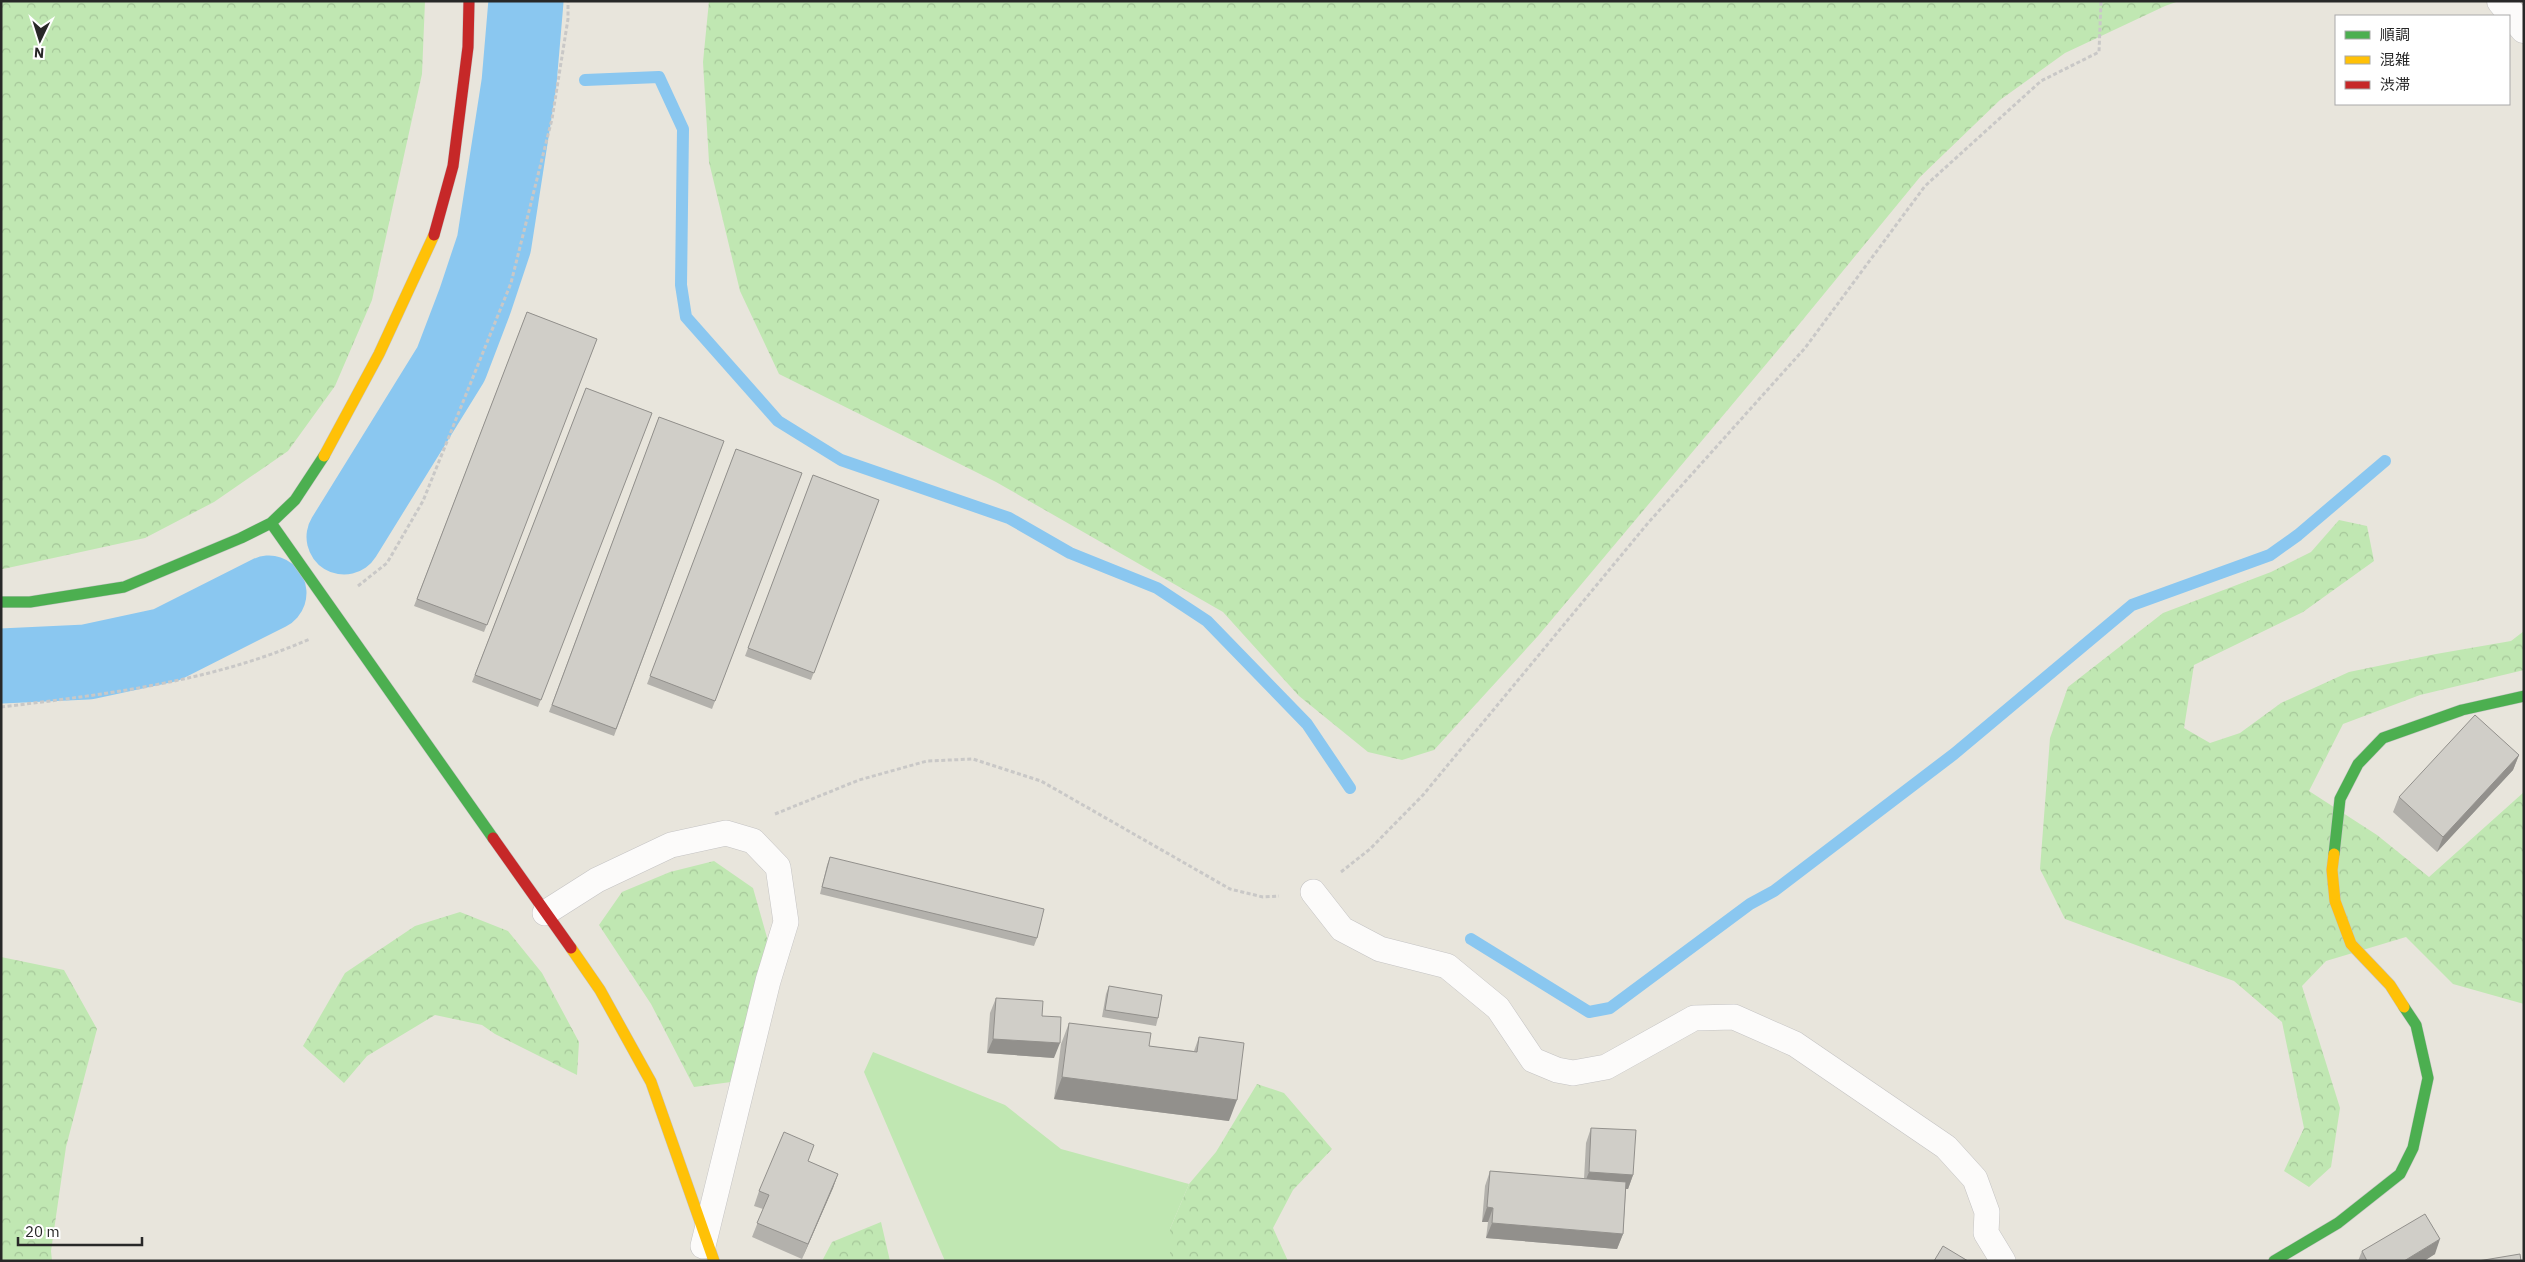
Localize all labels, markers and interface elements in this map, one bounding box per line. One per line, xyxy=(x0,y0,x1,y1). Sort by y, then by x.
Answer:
north arrow xyxy=(15,15,65,65)
legend xyxy=(2335,15,2510,105)
text: 順調 xyxy=(2380,25,2410,44)
text: N xyxy=(33,44,45,62)
text: 混雑 xyxy=(2380,50,2410,69)
text: 渋滞 xyxy=(2380,75,2410,94)
scale bar xyxy=(18,1214,141,1246)
text: 20 m xyxy=(25,1222,60,1241)

